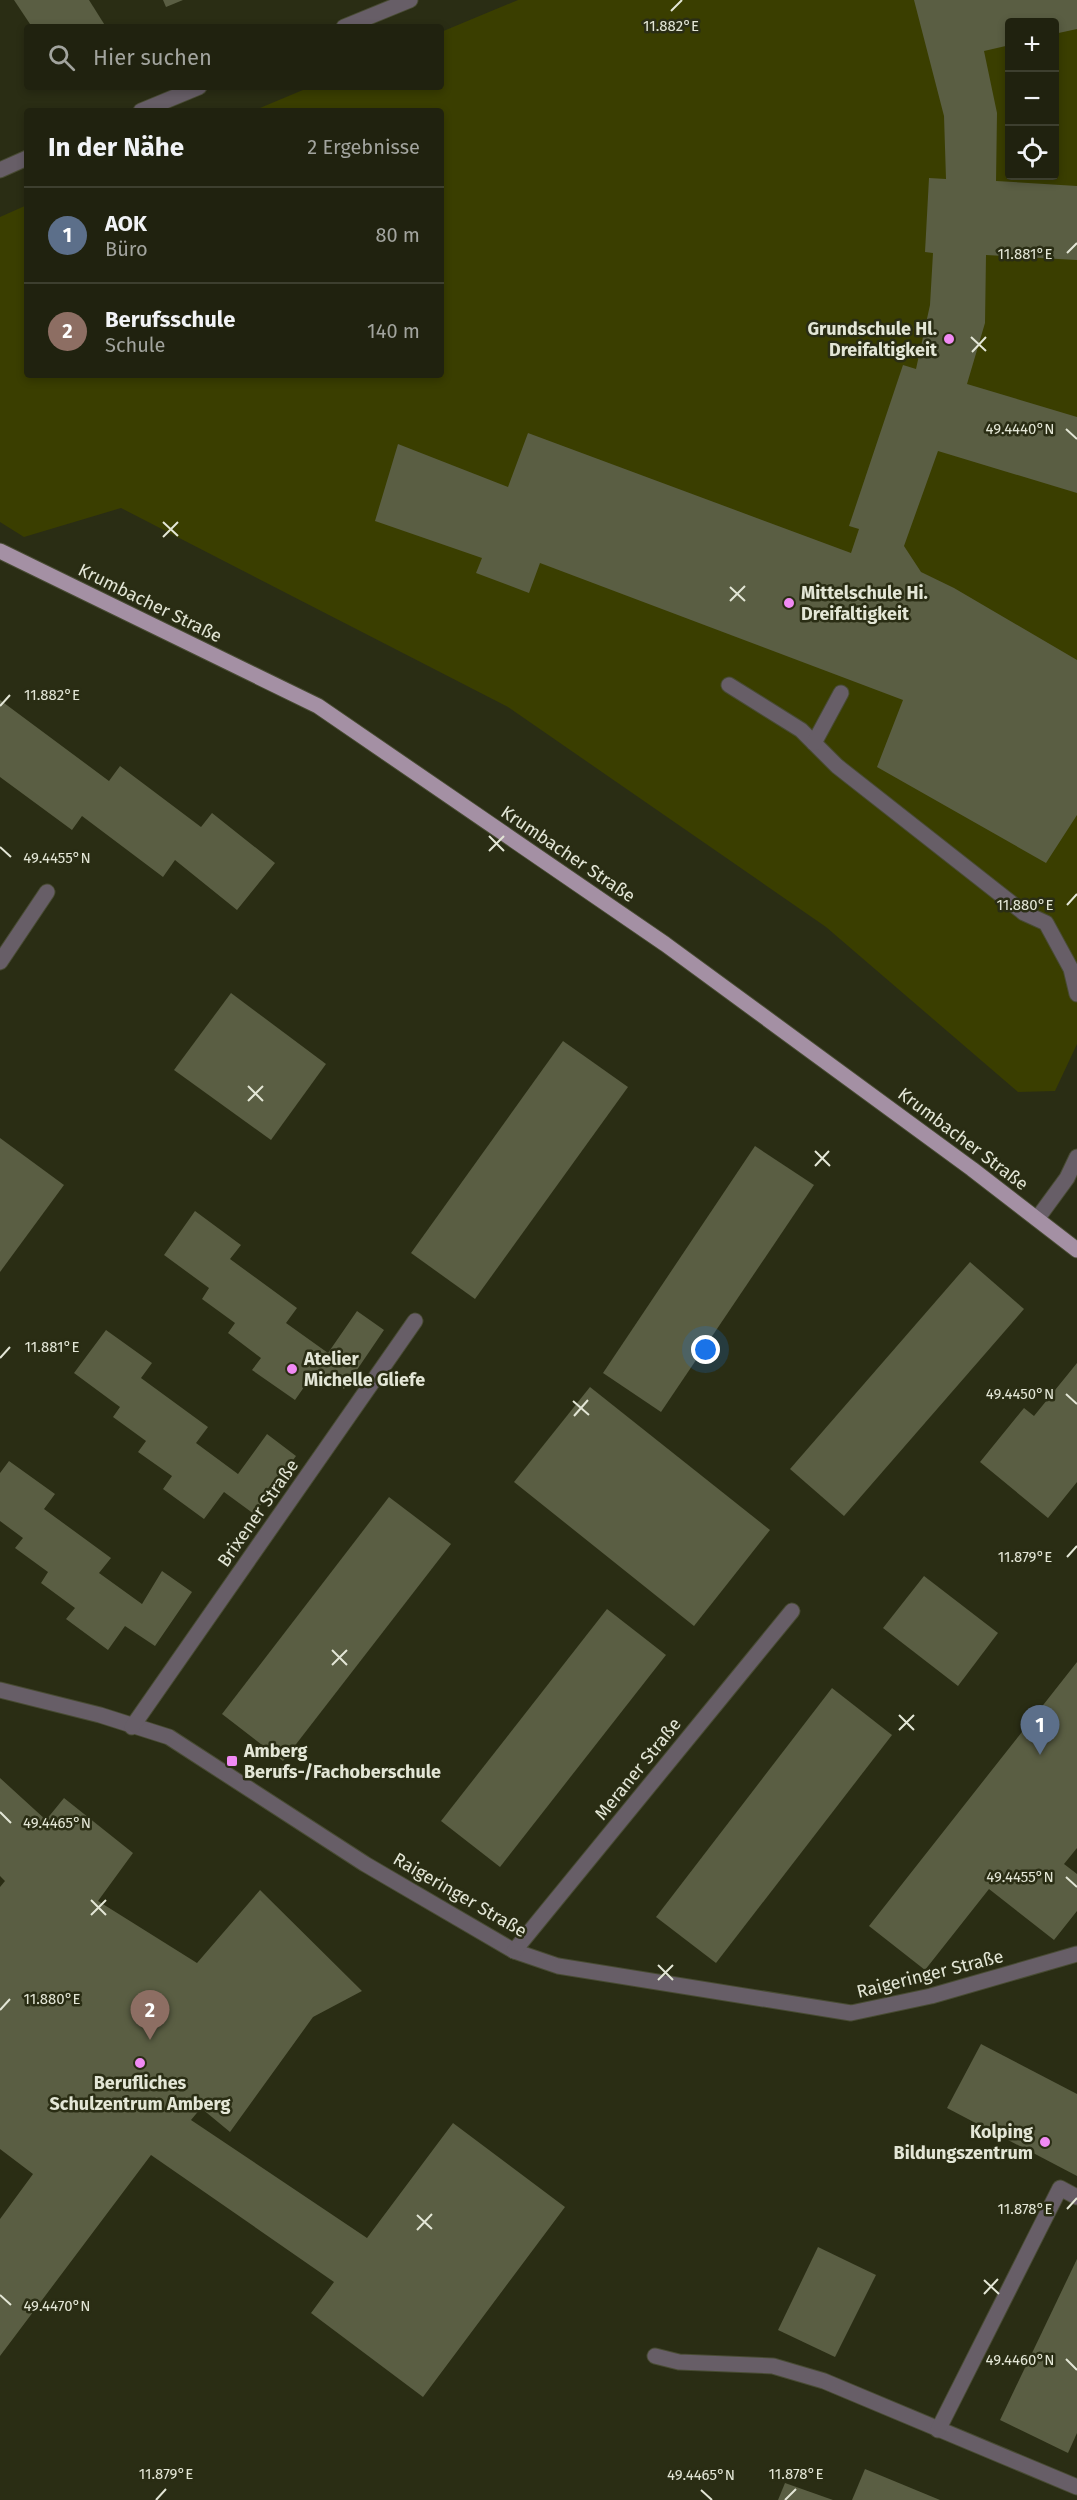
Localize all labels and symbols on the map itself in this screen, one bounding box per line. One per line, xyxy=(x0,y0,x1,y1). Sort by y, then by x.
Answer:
text: 11.882°E xyxy=(643,17,699,35)
text: 11.881°E xyxy=(998,245,1052,263)
place label: Grundschule Hl. Dreifaltigkeit xyxy=(807,318,938,361)
marker: Grundschule Hl. Dreifaltigkeit xyxy=(942,332,956,346)
text: 49.4440°N xyxy=(985,420,1055,438)
street label: Krumbacher Straße xyxy=(74,559,226,647)
place label: Mittelschule Hi. Dreifaltigkeit xyxy=(801,582,928,625)
marker: Mittelschule Hi. Dreifaltigkeit xyxy=(782,596,796,610)
text: 11.882°E xyxy=(24,686,80,704)
street label: Krumbacher Straße xyxy=(497,801,639,907)
text: 49.4455°N xyxy=(23,849,91,867)
text: 11.880°E xyxy=(996,896,1054,914)
street label: Krumbacher Straße xyxy=(894,1083,1032,1195)
your location xyxy=(691,1335,720,1364)
text: 11.881°E xyxy=(25,1338,79,1356)
place label: Atelier Michelle Gliefe xyxy=(303,1348,425,1391)
marker: Atelier Michelle Gliefe xyxy=(285,1362,299,1376)
text: 49.4450°N xyxy=(986,1385,1054,1403)
street label: Brixener Straße xyxy=(213,1455,303,1571)
text: 11.879°E xyxy=(998,1548,1052,1566)
pin: 1 xyxy=(1020,1706,1060,1755)
street label: Meraner Straße xyxy=(590,1714,686,1824)
place label: Amberg Berufs-/Fachoberschule xyxy=(243,1740,441,1783)
marker: Amberg Berufs-/Fachoberschule xyxy=(225,1754,239,1768)
text: 49.4465°N xyxy=(23,1814,91,1832)
street label: Raigeringer Straße xyxy=(389,1848,531,1942)
text: 49.4455°N xyxy=(986,1868,1054,1886)
street label: Raigeringer Straße xyxy=(854,1945,1006,2003)
text: 11.880°E xyxy=(23,1990,81,2008)
pin: 2 xyxy=(130,1990,170,2040)
marker: Berufliches Schulzentrum Amberg xyxy=(133,2056,147,2070)
place label: Berufliches Schulzentrum Amberg xyxy=(50,2072,231,2115)
place label: Kolping Bildungszentrum xyxy=(894,2121,1033,2164)
marker: Kolping Bildungszentrum xyxy=(1038,2135,1052,2149)
text: 11.878°E xyxy=(998,2200,1052,2218)
text: 49.4470°N xyxy=(23,2297,91,2315)
text: 49.4460°N xyxy=(985,2351,1055,2369)
text: 11.879°E xyxy=(139,2465,193,2483)
text: 11.878°E xyxy=(769,2465,823,2483)
text: 49.4465°N xyxy=(667,2466,735,2484)

